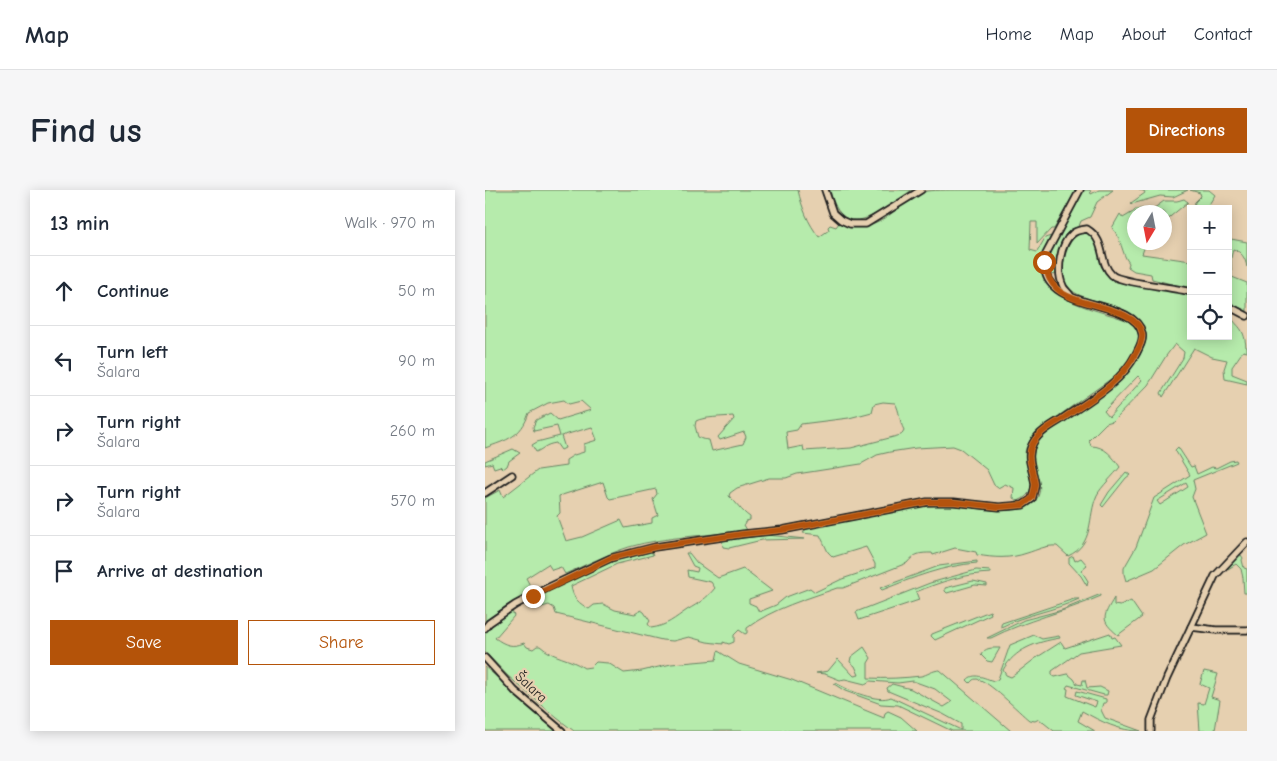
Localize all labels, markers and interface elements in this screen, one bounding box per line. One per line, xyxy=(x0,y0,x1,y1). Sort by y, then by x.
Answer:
text: Map xyxy=(25,21,69,49)
text: Home xyxy=(985,24,1032,45)
text: Map xyxy=(1060,24,1094,45)
text: About xyxy=(1122,24,1166,45)
text: Contact xyxy=(1194,24,1252,45)
button: Directions xyxy=(1126,108,1247,153)
text: Find us xyxy=(30,110,142,151)
north arrow xyxy=(1127,205,1172,250)
map controls xyxy=(1187,205,1232,340)
button: + xyxy=(1187,205,1232,250)
text: 13 min xyxy=(50,211,109,235)
text: Walk · 970 m xyxy=(345,214,435,232)
button: − xyxy=(1187,250,1232,295)
route start xyxy=(1033,251,1056,274)
icon: ahead xyxy=(50,277,78,305)
text: Continue xyxy=(97,280,169,302)
text: 50 m xyxy=(398,282,435,300)
button: locate xyxy=(1187,295,1232,340)
text: Turn left xyxy=(97,341,168,363)
icon: left xyxy=(50,347,78,375)
text: 90 m xyxy=(398,352,435,370)
text: Šalara xyxy=(97,363,140,381)
text: Turn right xyxy=(97,411,181,433)
icon: right xyxy=(50,417,78,445)
text: 260 m xyxy=(390,422,435,440)
text: Šalara xyxy=(97,433,140,451)
text: Turn right xyxy=(97,481,181,503)
icon: right xyxy=(50,487,78,515)
text: 570 m xyxy=(390,492,435,510)
text: Šalara xyxy=(97,503,140,521)
icon: arrive xyxy=(50,557,78,585)
text: Arrive at destination xyxy=(97,560,263,582)
route end xyxy=(522,585,545,608)
button: Save xyxy=(50,620,238,665)
button: Share xyxy=(248,620,435,665)
street label: Šalara xyxy=(511,668,551,706)

